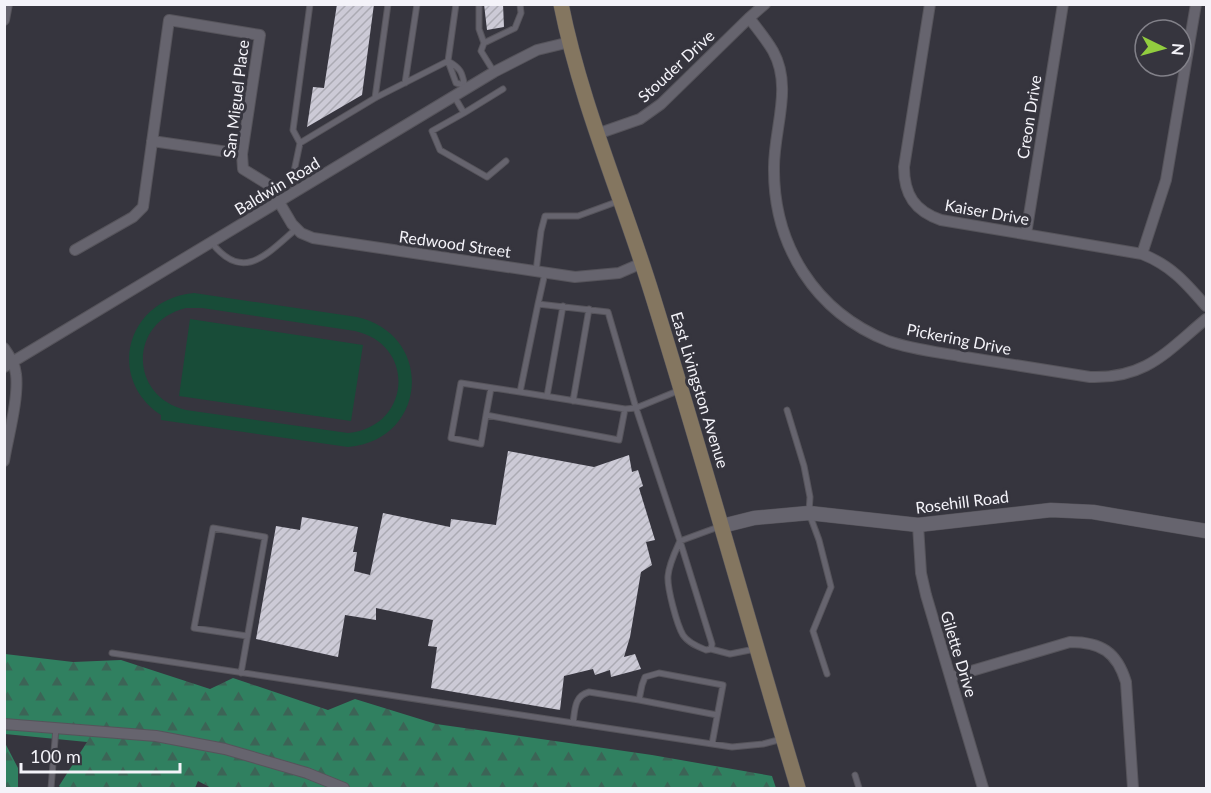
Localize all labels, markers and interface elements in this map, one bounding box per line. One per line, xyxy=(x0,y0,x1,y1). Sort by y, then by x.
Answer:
north arrow xyxy=(1133,18,1193,78)
street label: Stouder Drive xyxy=(634,26,718,106)
street label: San Miguel Place xyxy=(219,39,252,159)
text: N xyxy=(1168,42,1188,56)
street label: Creon Drive xyxy=(1012,74,1045,160)
street label: Baldwin Road xyxy=(231,153,323,218)
street label: Kaiser Drive xyxy=(943,195,1031,228)
street label: Redwood Street xyxy=(398,226,512,261)
street label: East Livingston Avenue xyxy=(668,309,733,470)
street label: Pickering Drive xyxy=(905,319,1013,358)
street label: Rosehill Road xyxy=(914,486,1010,517)
street label: Gilette Drive xyxy=(937,608,982,699)
scale bar xyxy=(21,736,180,774)
text: 100 m xyxy=(30,745,81,767)

